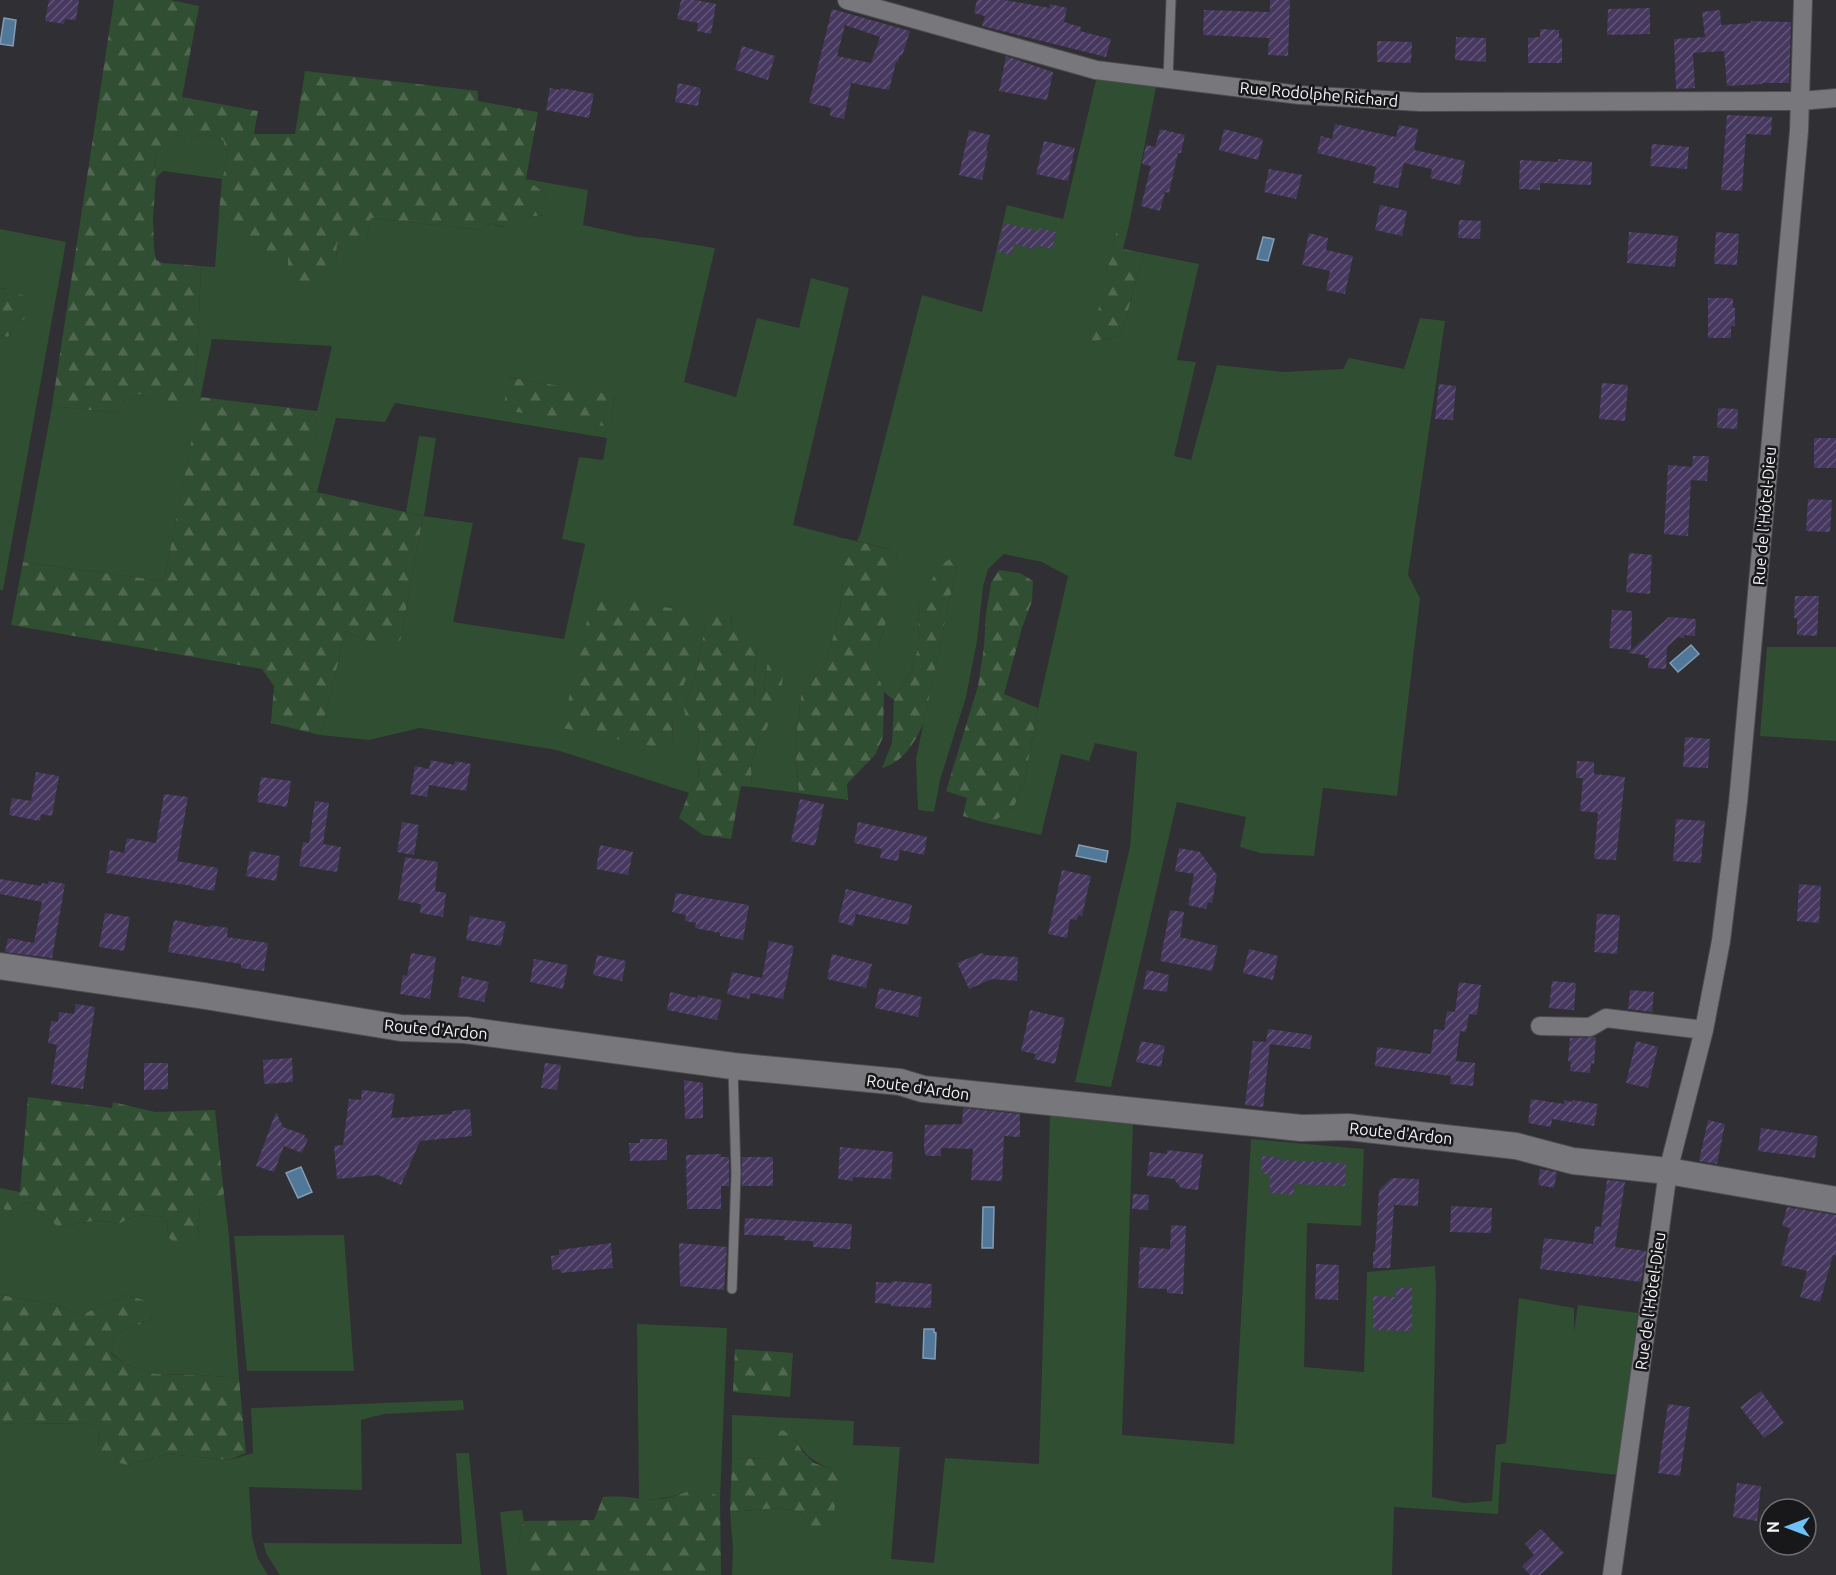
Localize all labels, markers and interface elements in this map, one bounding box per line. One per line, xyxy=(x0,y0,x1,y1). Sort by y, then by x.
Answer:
street label: Rue Rodolphe Richard xyxy=(1239,78,1399,110)
street label: Rue de l'Hôtel-Dieu xyxy=(1749,446,1779,586)
street label: Route d'Ardon xyxy=(384,1016,488,1042)
street label: Route d'Ardon xyxy=(865,1071,971,1103)
street label: Route d'Ardon xyxy=(1349,1119,1453,1147)
street label: Rue de l'Hôtel-Dieu xyxy=(1631,1231,1669,1371)
north arrow xyxy=(1758,1497,1818,1557)
text: N xyxy=(1764,1521,1782,1533)

